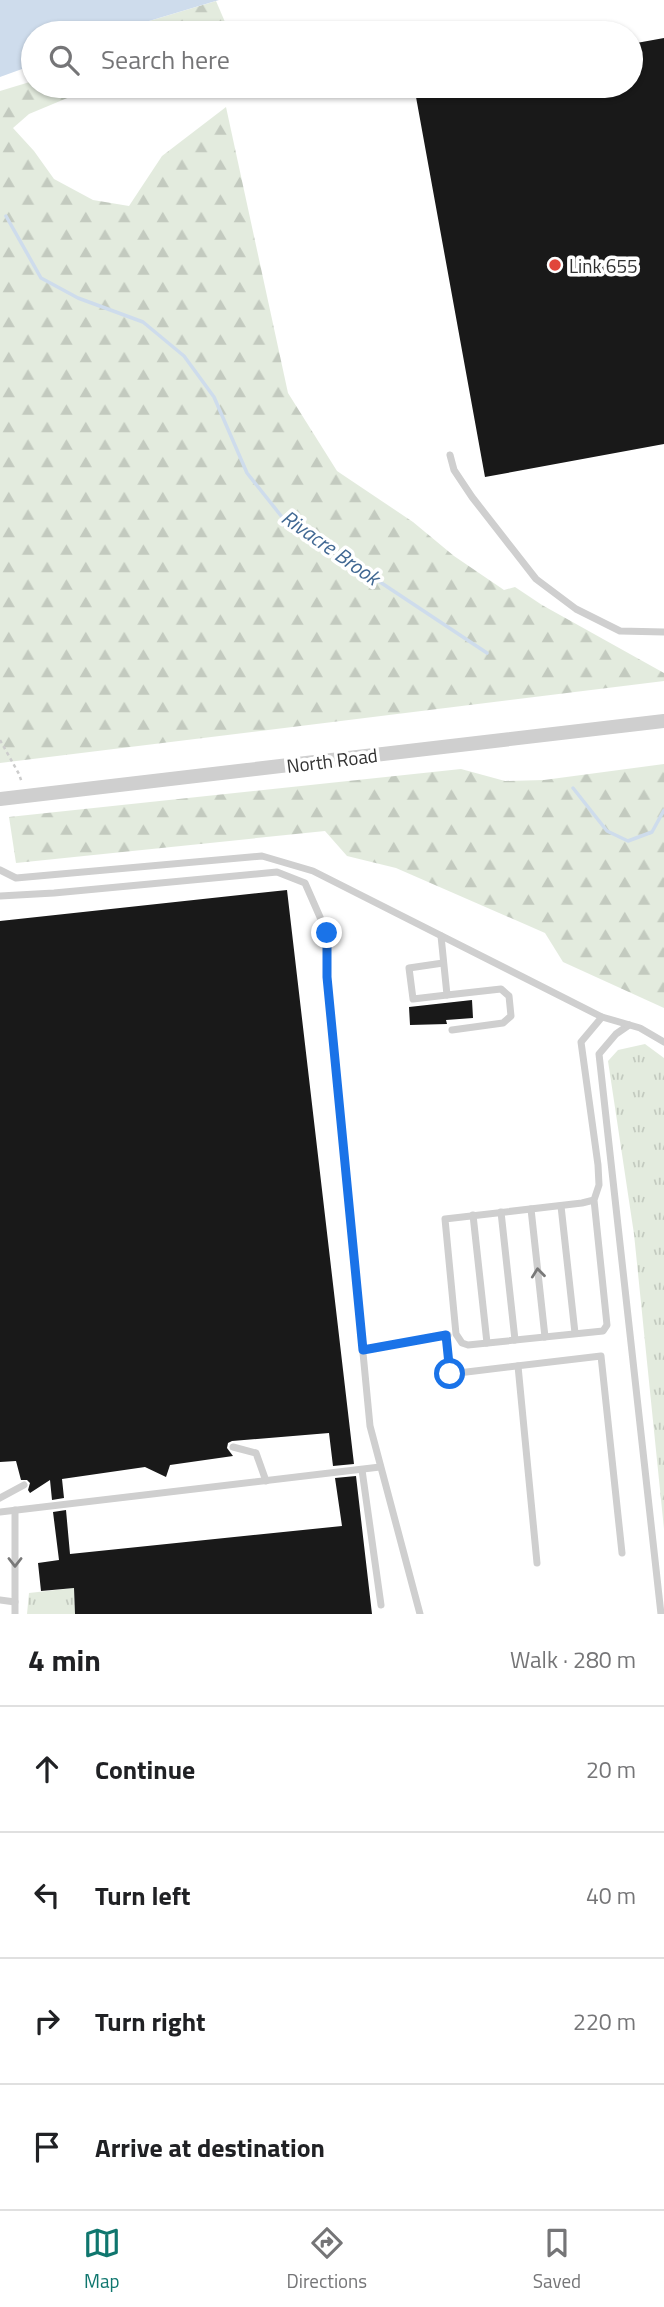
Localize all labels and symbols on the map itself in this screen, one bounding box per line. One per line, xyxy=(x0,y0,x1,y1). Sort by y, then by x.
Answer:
place label: Link 655 xyxy=(569,251,638,280)
marker: Link 655 xyxy=(547,257,563,273)
water label: Rivacre Brook xyxy=(275,501,389,594)
street label: North Road xyxy=(285,740,379,780)
route end xyxy=(311,917,342,948)
one-way arrow xyxy=(531,1267,546,1278)
route start xyxy=(434,1358,465,1389)
one-way arrow xyxy=(7,1557,23,1568)

